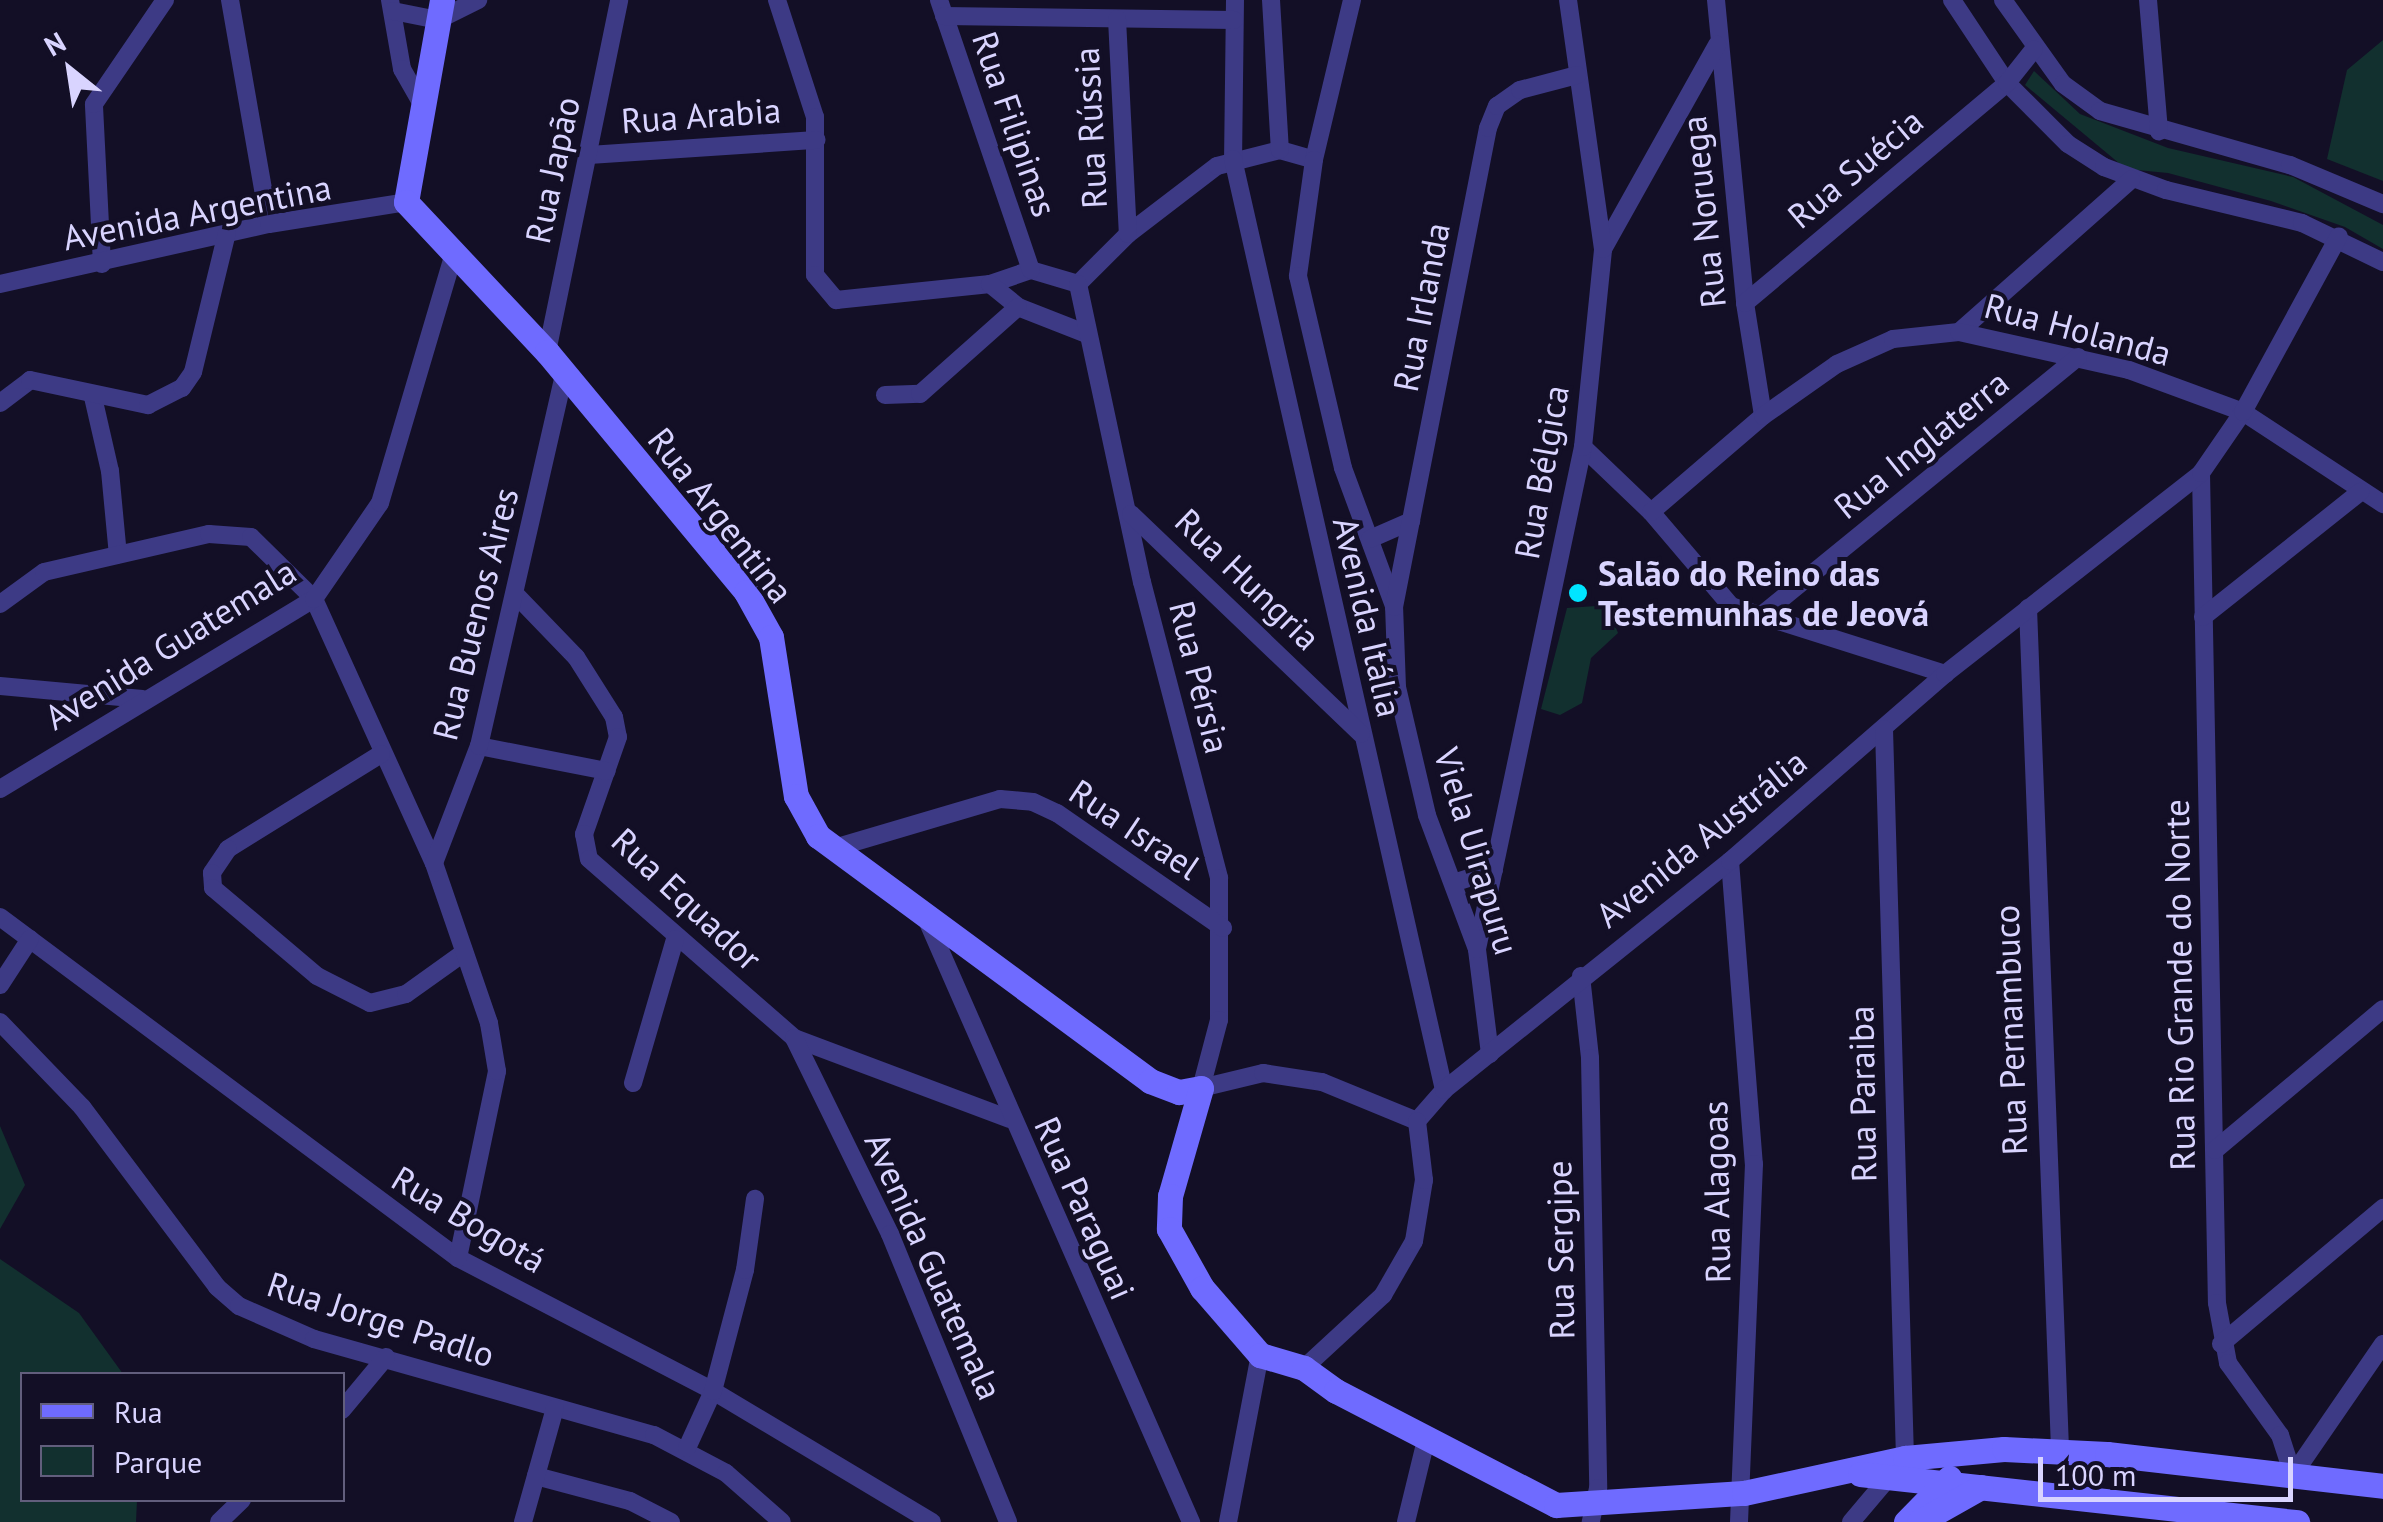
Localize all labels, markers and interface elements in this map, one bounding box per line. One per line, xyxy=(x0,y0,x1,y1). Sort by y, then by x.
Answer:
north arrow xyxy=(20,20,120,120)
text: N xyxy=(38,23,72,64)
street label: Rua Filipinas xyxy=(964,26,1066,222)
street label: Rua Rússia xyxy=(1065,46,1115,210)
street label: Rua Arabia xyxy=(619,88,783,142)
street label: Rua Japão xyxy=(516,93,588,247)
street label: Rua Suécia xyxy=(1779,99,1931,237)
street label: Rua Noruega xyxy=(1672,114,1734,310)
street label: Avenida Argentina xyxy=(59,165,335,259)
street label: Rua Irlanda xyxy=(1384,219,1458,395)
street label: Rua Holanda xyxy=(1980,284,2176,374)
street label: Rua Inglaterra xyxy=(1825,361,2017,527)
street label: Rua Bélgica xyxy=(1505,382,1577,562)
street label: Rua Argentina xyxy=(639,419,803,611)
street label: Rua Buenos Aires xyxy=(423,483,527,745)
street label: Rua Hungria xyxy=(1167,500,1329,658)
street label: Avenida Itália xyxy=(1325,513,1411,721)
street label: Avenida Guatemala xyxy=(37,550,303,738)
place label: Salão do Reino das Testemunhas de Jeová xyxy=(1598,552,1929,634)
marker: Salão do Reino das Testemunhas de Jeová xyxy=(1567,582,1589,604)
street label: Rua Pérsia xyxy=(1161,596,1239,758)
street label: Avenida Austrália xyxy=(1587,740,1815,936)
street label: Viela Uirapuru xyxy=(1426,743,1528,959)
street label: Rua Israel xyxy=(1062,770,1208,888)
street label: Rua Rio Grande do Norte xyxy=(2155,799,2203,1171)
street label: Rua Equador xyxy=(603,819,771,979)
street label: Rua Pernambuco xyxy=(1985,904,2035,1156)
street label: Rua Paraiba xyxy=(1839,1005,1885,1183)
street label: Rua Alagoas xyxy=(1693,1100,1739,1284)
street label: Rua Paraguai xyxy=(1026,1110,1144,1306)
street label: Avenida Guatemala xyxy=(856,1126,1012,1406)
street label: Rua Bogotá xyxy=(384,1157,554,1281)
street label: Rua Sergipe xyxy=(1537,1160,1583,1340)
street label: Rua Jorge Padlo xyxy=(262,1263,500,1375)
legend xyxy=(20,1372,345,1502)
text: Rua xyxy=(114,1392,163,1431)
scale bar xyxy=(2043,1437,2298,1499)
text: Parque xyxy=(114,1442,202,1481)
text: 100 m xyxy=(2055,1455,2136,1494)

